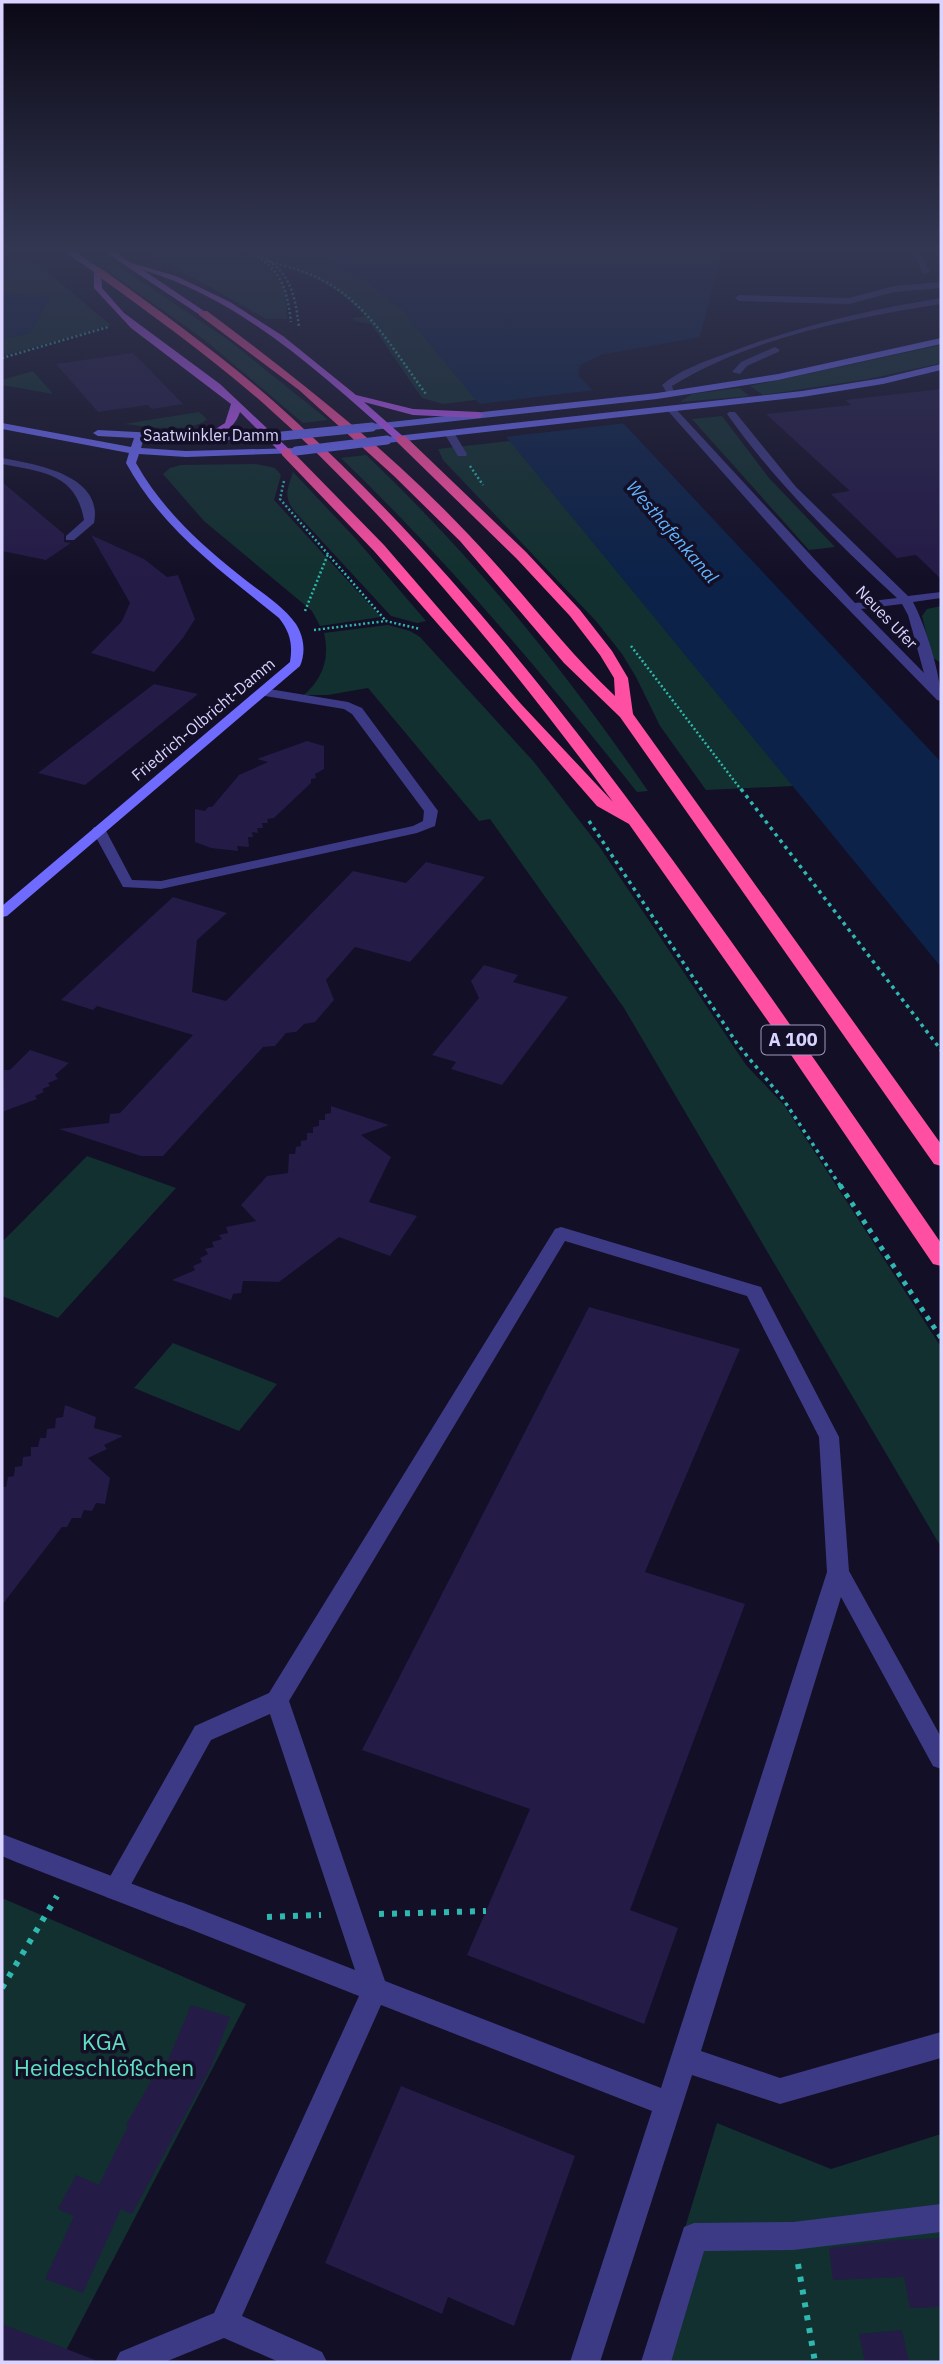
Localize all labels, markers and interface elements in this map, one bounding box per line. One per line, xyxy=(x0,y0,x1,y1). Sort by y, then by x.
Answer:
street label: Saatwinkler Damm xyxy=(143,425,279,445)
water label: Westhafenkanal xyxy=(621,476,723,588)
street label: Neues Ufer xyxy=(852,581,922,653)
street label: Friedrich-Olbricht-Damm xyxy=(127,653,279,785)
road number: A 100 xyxy=(762,1026,824,1055)
park label: KGA Heideschlößchen xyxy=(14,2026,194,2082)

